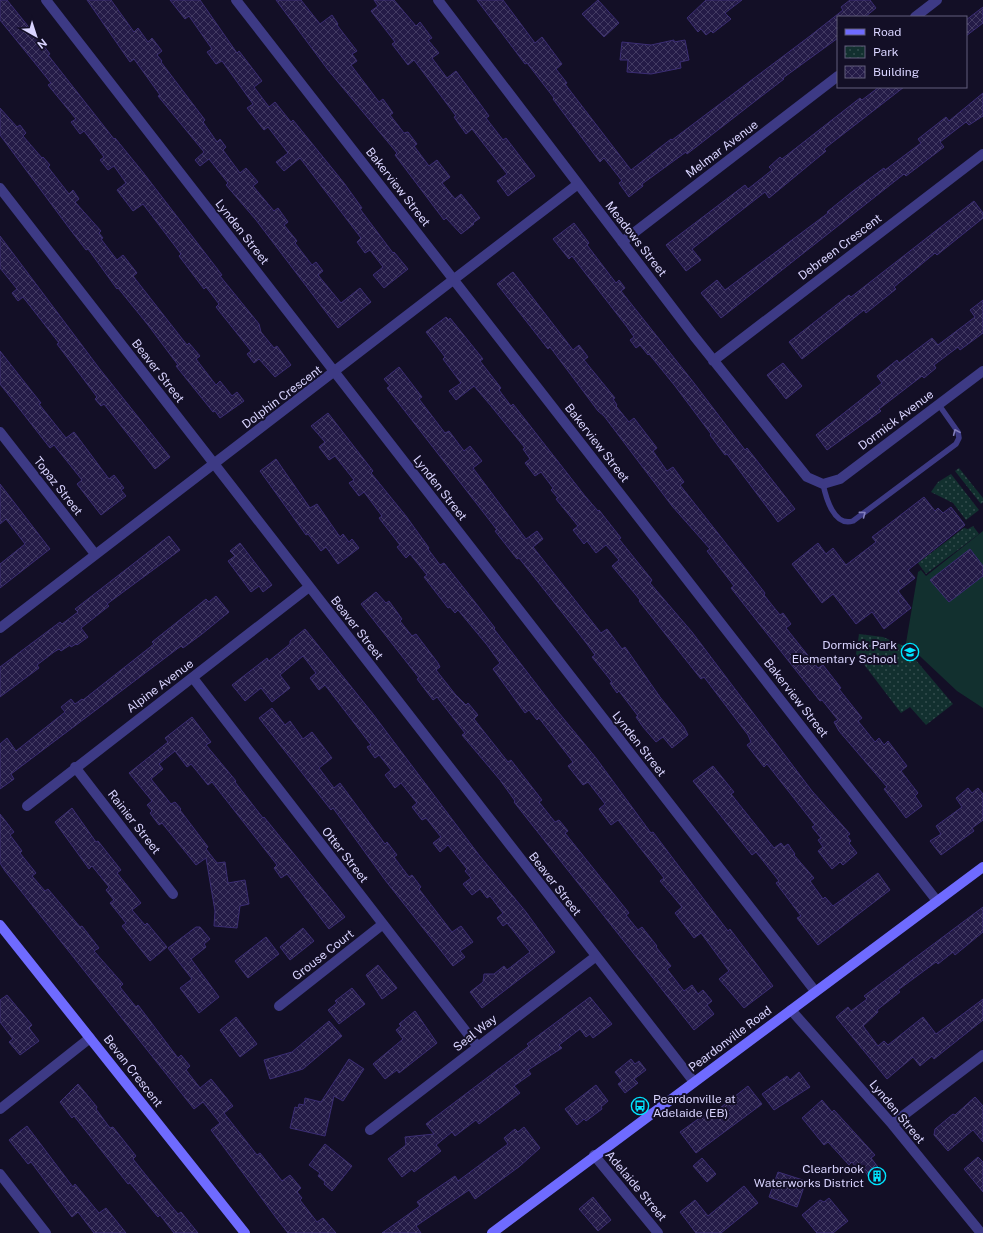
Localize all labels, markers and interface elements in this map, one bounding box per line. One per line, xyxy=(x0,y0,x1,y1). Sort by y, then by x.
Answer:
north arrow xyxy=(16,16,56,56)
legend xyxy=(837,16,967,88)
text: Road xyxy=(873,25,901,39)
text: N xyxy=(35,36,49,51)
text: Park xyxy=(873,45,899,59)
text: Building xyxy=(873,65,919,79)
street label: Melmar Avenue xyxy=(683,117,761,181)
street label: Bakerview Street xyxy=(363,145,433,229)
street label: Lynden Street xyxy=(212,197,272,268)
street label: Meadows Street xyxy=(602,199,670,279)
street label: Debreen Crescent xyxy=(796,211,885,283)
street label: Beaver Street xyxy=(129,336,187,406)
street label: Dolphin Crescent xyxy=(239,362,325,431)
street label: Dormick Avenue xyxy=(856,387,936,453)
street label: Bakerview Street xyxy=(562,401,632,485)
one-way arrow xyxy=(953,429,961,436)
street label: Lynden Street xyxy=(410,453,470,524)
street label: Topaz Street xyxy=(31,454,85,518)
one-way arrow xyxy=(858,512,865,519)
street label: Beaver Street xyxy=(328,593,386,663)
place label: Dormick Park Elementary School xyxy=(792,638,897,666)
school or university icon: Dormick Park Elementary School xyxy=(900,642,920,662)
street label: Alpine Avenue xyxy=(124,656,196,716)
street label: Bakerview Street xyxy=(761,656,831,740)
street label: Lynden Street xyxy=(609,709,669,780)
street label: Rainier Street xyxy=(105,787,163,857)
street label: Otter Street xyxy=(319,824,371,886)
street label: Beaver Street xyxy=(526,849,584,919)
street label: Grouse Court xyxy=(290,926,357,983)
street label: Peardonville Road xyxy=(686,1003,774,1075)
street label: Seal Way xyxy=(450,1011,500,1054)
street label: Bevan Crescent xyxy=(101,1032,166,1110)
street label: Lynden Street xyxy=(866,1077,928,1147)
place label: Peardonville at Adelaide (EB) xyxy=(653,1092,736,1120)
bus stop icon: Peardonville at Adelaide (EB) xyxy=(630,1096,650,1116)
street label: Adelaide Street xyxy=(603,1148,670,1224)
place label: Clearbrook Waterworks District xyxy=(754,1162,864,1190)
building icon: Clearbrook Waterworks District xyxy=(867,1166,887,1186)

